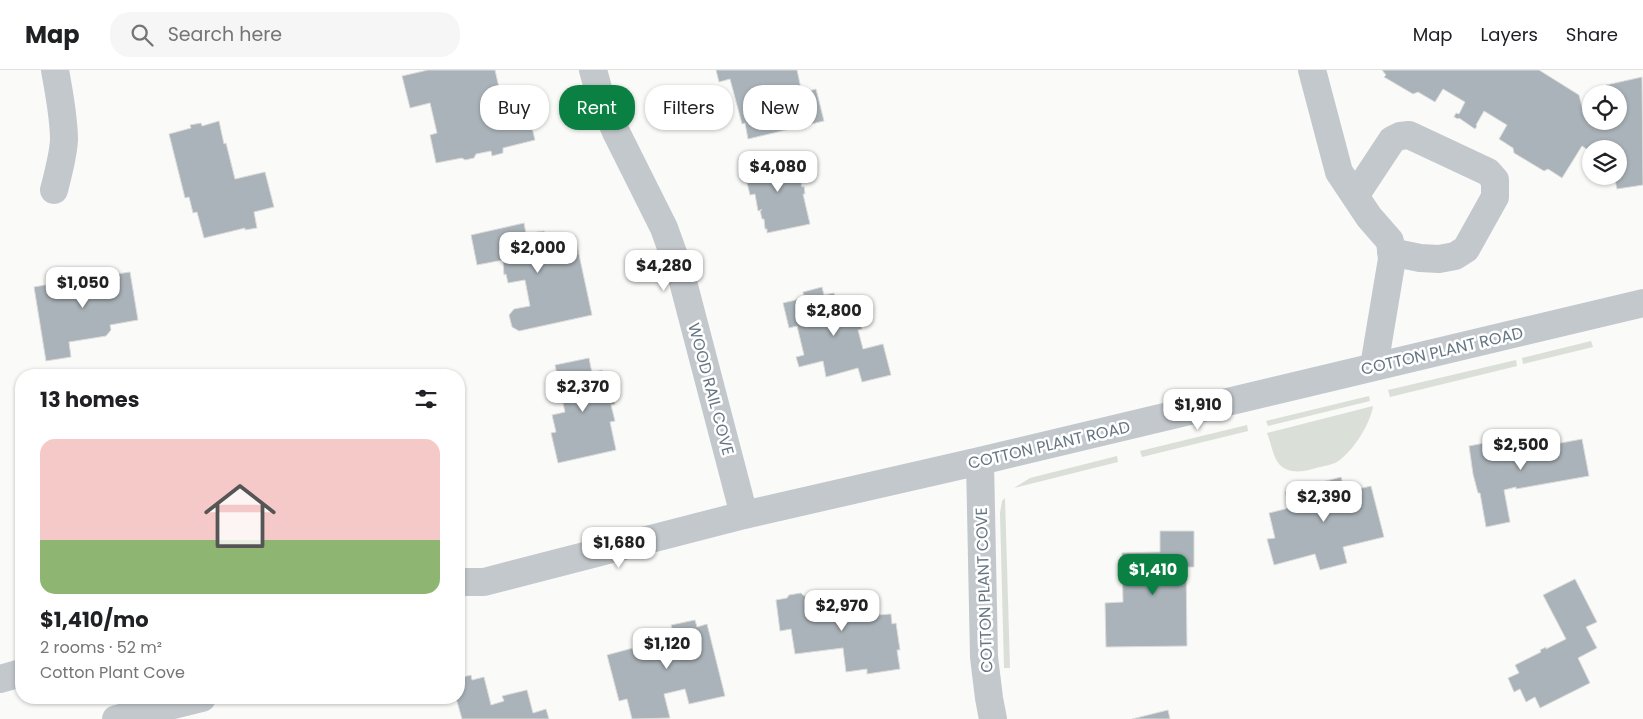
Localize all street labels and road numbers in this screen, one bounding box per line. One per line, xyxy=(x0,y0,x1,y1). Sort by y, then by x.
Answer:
street label: WOOD RAIL COVE xyxy=(682,320,740,458)
street label: COTTON PLANT ROAD xyxy=(1359,321,1525,381)
street label: COTTON PLANT ROAD xyxy=(966,415,1132,475)
street label: COTTON PLANT COVE xyxy=(970,507,998,673)

